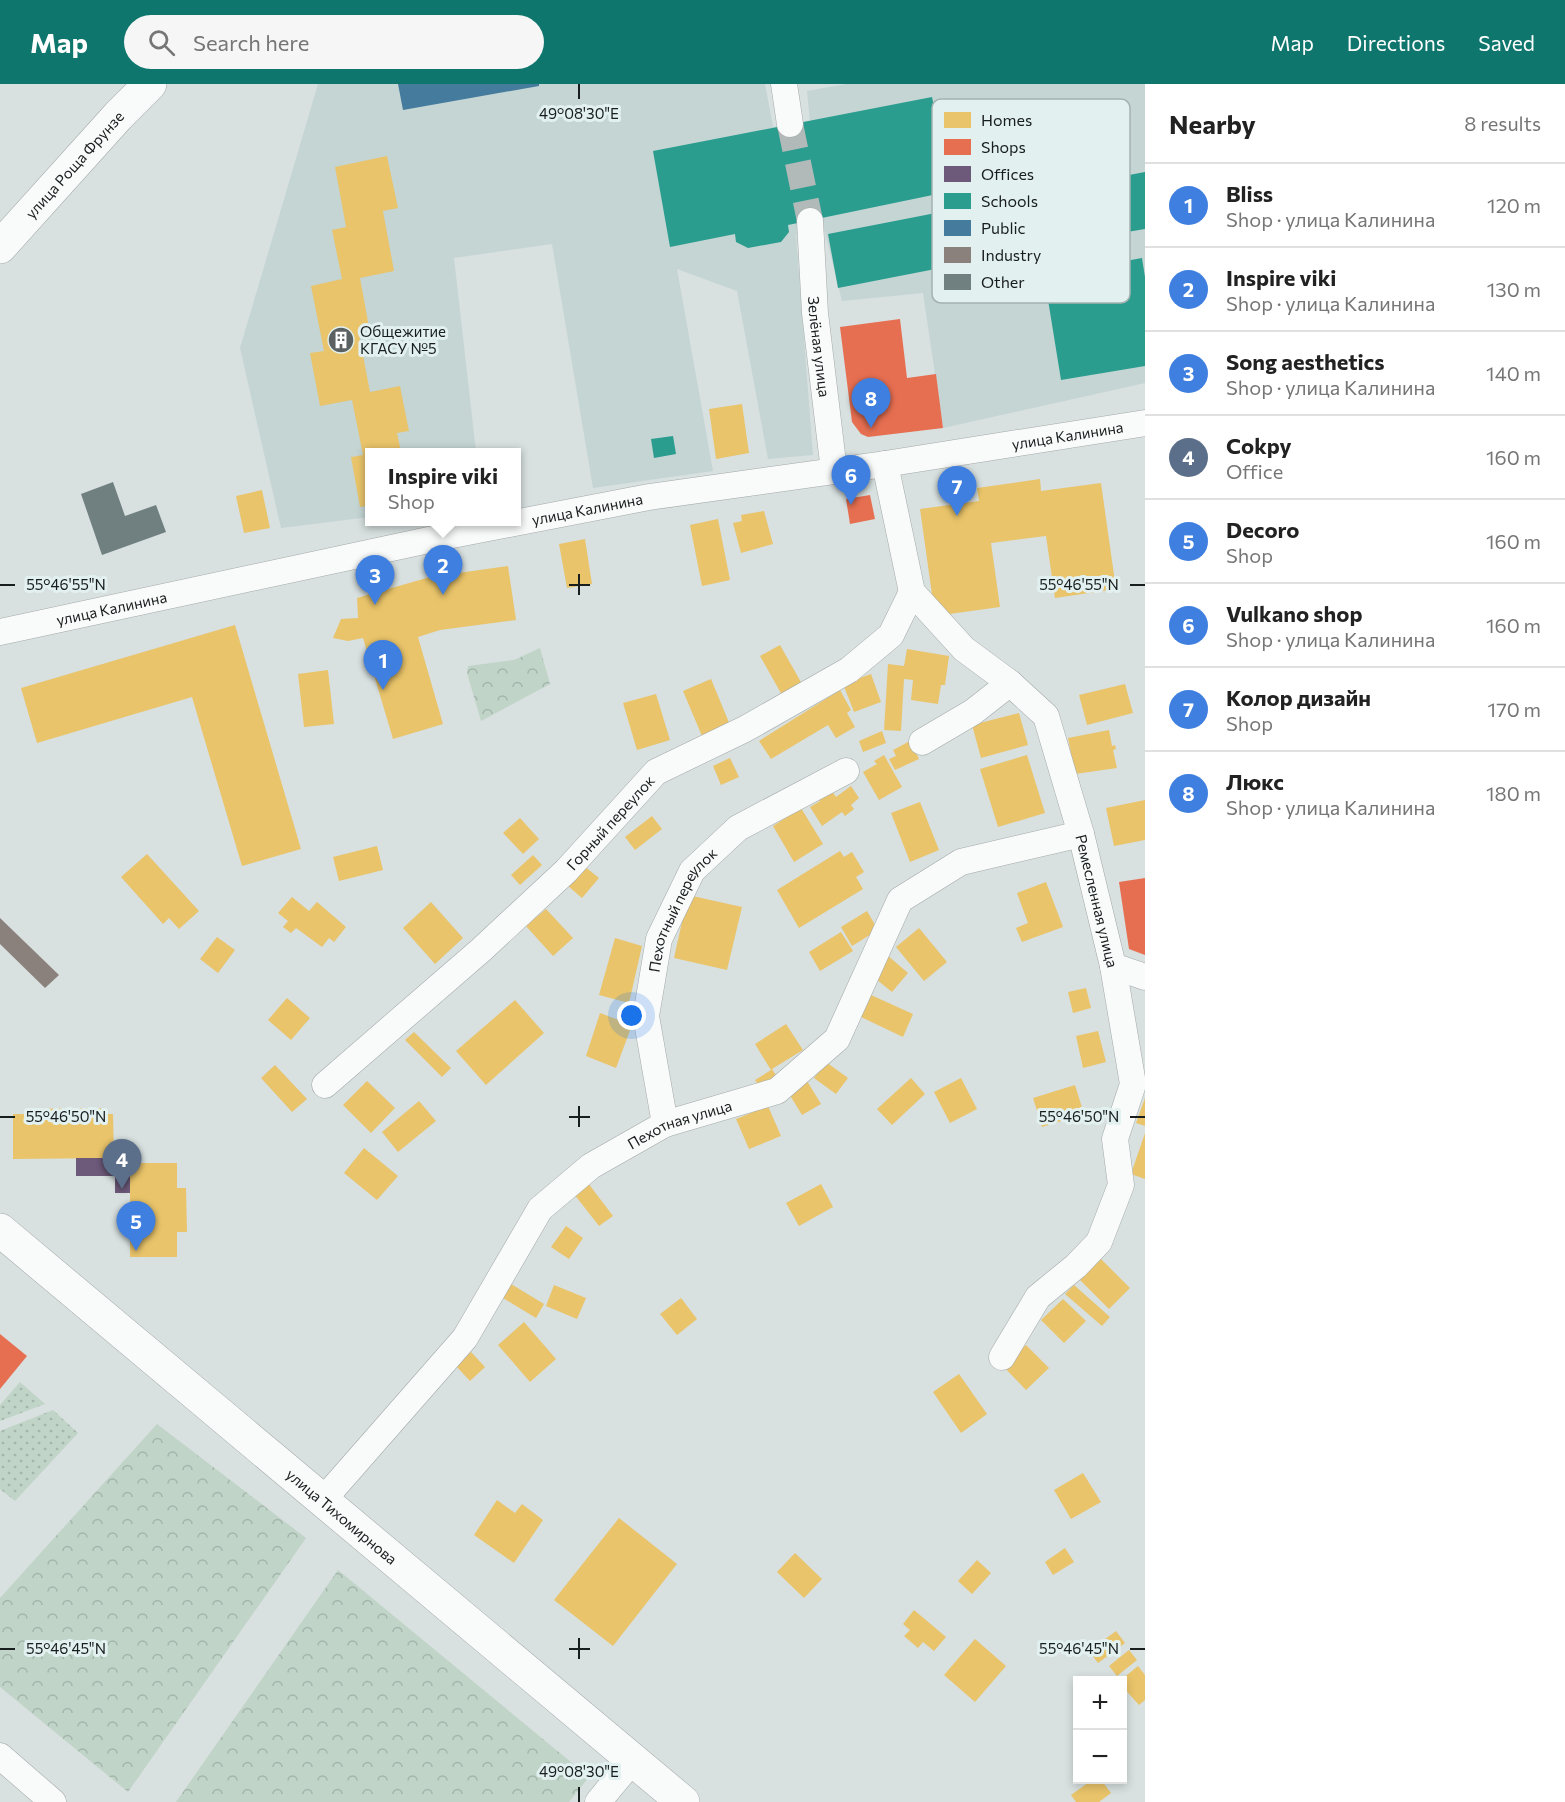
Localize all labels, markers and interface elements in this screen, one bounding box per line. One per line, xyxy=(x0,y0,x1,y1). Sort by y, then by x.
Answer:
search box xyxy=(124,15,544,69)
text: Map xyxy=(30,25,88,59)
icon: search xyxy=(145,26,178,59)
text: Search here xyxy=(193,29,309,56)
text: Map xyxy=(1271,30,1314,55)
text: Directions xyxy=(1347,30,1445,55)
text: Saved xyxy=(1478,30,1535,55)
legend xyxy=(932,99,1130,303)
text: 49°08'30"E xyxy=(539,104,619,122)
street label: улица Роща Фрунзе xyxy=(21,107,127,222)
text: Nearby xyxy=(1169,108,1256,139)
text: Homes xyxy=(981,110,1032,129)
text: 8 results xyxy=(1464,111,1541,135)
text: Shops xyxy=(981,137,1026,156)
text: Offices xyxy=(981,164,1034,183)
text: Bliss xyxy=(1226,180,1273,207)
text: Schools xyxy=(981,191,1038,210)
text: 1 xyxy=(1184,193,1193,217)
text: 120 m xyxy=(1487,193,1541,217)
text: Shop · улица Калинина xyxy=(1226,207,1435,231)
text: Public xyxy=(981,218,1026,237)
text: Industry xyxy=(981,245,1041,264)
text: Inspire viki xyxy=(1226,264,1336,291)
text: Other xyxy=(981,272,1025,291)
text: 2 xyxy=(1183,277,1194,301)
text: 130 m xyxy=(1487,277,1541,301)
text: Shop · улица Калинина xyxy=(1226,291,1435,315)
street label: Зелёная улица xyxy=(805,296,834,398)
place label: Общежитие КГАСУ №5 xyxy=(360,322,446,357)
building icon: Общежитие КГАСУ №5 xyxy=(326,325,356,355)
text: Song aesthetics xyxy=(1226,348,1385,375)
text: 3 xyxy=(1183,361,1194,385)
text: 140 m xyxy=(1486,361,1541,385)
text: Shop · улица Калинина xyxy=(1226,375,1435,399)
pin: 8 xyxy=(852,378,890,428)
street label: улица Калинина xyxy=(1011,418,1125,453)
text: Cokpy xyxy=(1226,432,1292,459)
text: 4 xyxy=(1182,445,1195,469)
text: 160 m xyxy=(1486,445,1541,469)
popup xyxy=(365,448,521,526)
pin: 6 xyxy=(832,456,870,505)
text: Office xyxy=(1226,459,1283,483)
text: Inspire viki xyxy=(388,462,498,489)
pin: 7 xyxy=(938,466,976,516)
text: Shop xyxy=(388,489,435,513)
street label: улица Калинина xyxy=(530,489,644,528)
text: Decoro xyxy=(1226,516,1299,543)
text: 5 xyxy=(1183,529,1194,553)
text: 160 m xyxy=(1486,529,1541,553)
text: Shop xyxy=(1226,543,1273,567)
pin: 2 xyxy=(424,546,462,595)
pin: 3 xyxy=(356,556,394,605)
text: 55°46'55"N xyxy=(26,575,106,593)
text: 55°46'55"N xyxy=(1039,575,1119,593)
street label: улица Калинина xyxy=(55,587,168,629)
text: Vulkano shop xyxy=(1226,600,1363,627)
text: 6 xyxy=(1182,613,1195,637)
text: 160 m xyxy=(1486,613,1541,637)
text: Shop · улица Калинина xyxy=(1226,627,1435,651)
pin: 1 xyxy=(364,640,403,690)
text: Колор дизайн xyxy=(1226,684,1371,711)
text: 7 xyxy=(1183,697,1194,721)
text: 170 m xyxy=(1488,697,1541,721)
text: Shop xyxy=(1226,711,1273,735)
text: Люкс xyxy=(1226,768,1284,795)
street label: Горный переулок xyxy=(562,771,658,874)
text: 8 xyxy=(1182,781,1195,805)
text: 180 m xyxy=(1486,781,1541,805)
text: Shop · улица Калинина xyxy=(1226,795,1435,819)
street label: Ремесленная улица xyxy=(1072,833,1122,969)
street label: Пехотный переулок xyxy=(645,844,720,974)
your location xyxy=(617,1001,646,1030)
street label: Пехотная улица xyxy=(624,1096,734,1152)
text: 55°46'50"N xyxy=(26,1107,106,1125)
text: 55°46'50"N xyxy=(1039,1107,1119,1125)
pin: 4 xyxy=(102,1140,142,1189)
pin: 5 xyxy=(116,1202,156,1251)
street label: улица Тихомирнова xyxy=(283,1465,401,1568)
text: 55°46'45"N xyxy=(26,1639,106,1657)
text: 55°46'45"N xyxy=(1039,1639,1119,1657)
map controls xyxy=(1073,1676,1127,1784)
button: + xyxy=(1073,1676,1127,1730)
button: − xyxy=(1073,1730,1127,1784)
text: 49°08'30"E xyxy=(539,1762,619,1780)

